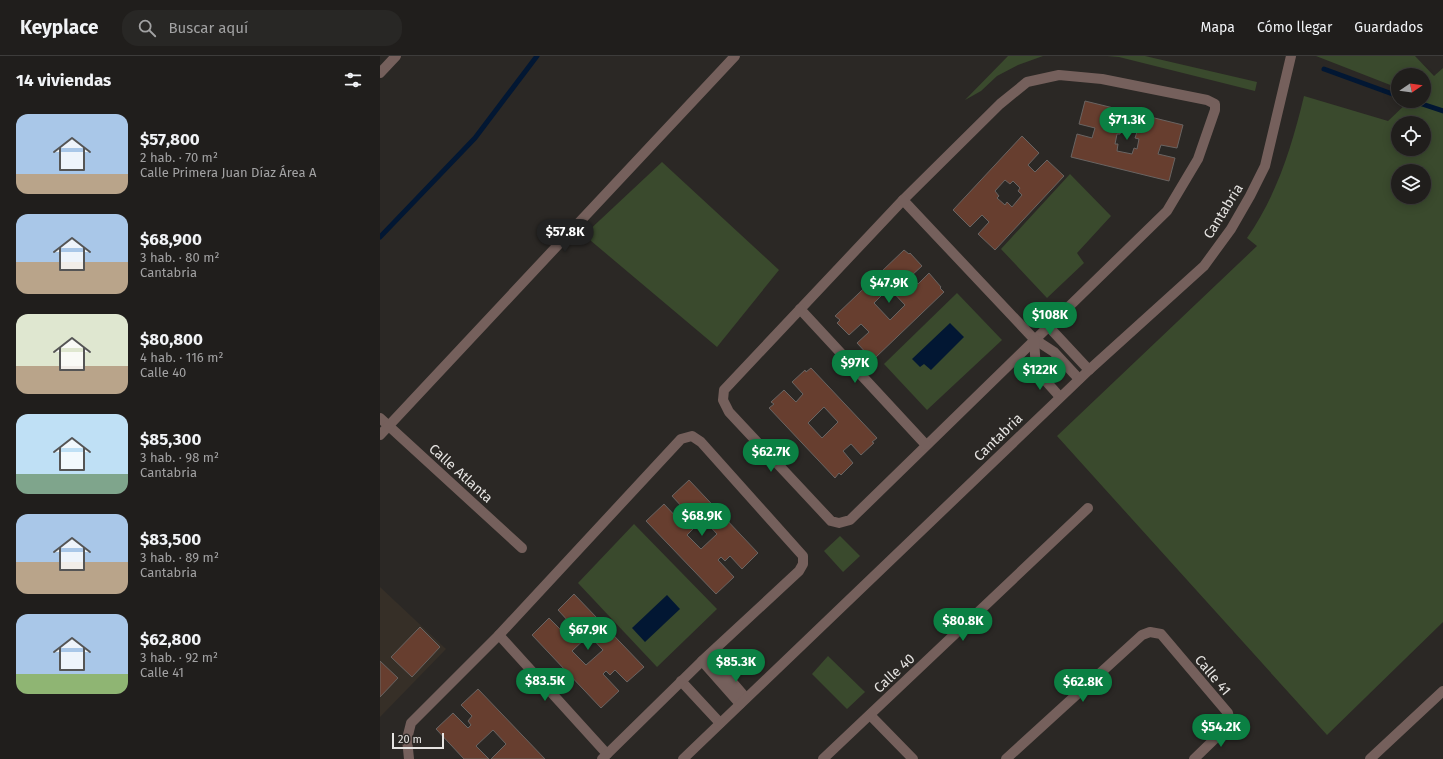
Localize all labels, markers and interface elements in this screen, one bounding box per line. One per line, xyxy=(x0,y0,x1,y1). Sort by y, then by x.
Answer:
search box xyxy=(122,10,402,46)
text: Keyplace xyxy=(20,16,98,39)
icon: search xyxy=(136,17,158,39)
text: Buscar aquí xyxy=(168,19,248,37)
text: Mapa xyxy=(1201,19,1235,36)
text: Cómo llegar xyxy=(1257,19,1332,36)
text: Guardados xyxy=(1354,19,1423,36)
north arrow xyxy=(1391,68,1431,108)
map controls xyxy=(1391,68,1431,204)
icon: filters xyxy=(342,69,364,91)
text: 14 viviendas xyxy=(16,70,111,91)
pin: $71.3K xyxy=(1094,107,1160,141)
text: $71.3K xyxy=(1108,112,1146,127)
button: locate xyxy=(1391,116,1431,156)
text: $57,800 xyxy=(140,129,200,150)
icon: home xyxy=(48,130,96,178)
text: 2 hab. · 70 m² xyxy=(140,150,218,165)
button: layers xyxy=(1391,164,1431,204)
text: Calle Primera Juan Díaz Área A xyxy=(140,165,316,180)
street label: Cantabria xyxy=(1200,181,1247,242)
pin: $57.8K xyxy=(532,219,598,253)
text: $57.8K xyxy=(546,224,584,239)
text: $68,900 xyxy=(140,229,202,250)
icon: home xyxy=(48,230,96,278)
text: 3 hab. · 80 m² xyxy=(140,250,219,265)
text: Cantabria xyxy=(140,265,197,280)
pin: $47.9K xyxy=(856,270,922,304)
text: $47.9K xyxy=(870,275,908,290)
pin: $108K xyxy=(1022,302,1078,336)
text: $108K xyxy=(1032,307,1068,322)
text: $80,800 xyxy=(140,329,203,350)
icon: home xyxy=(48,330,96,378)
text: 4 hab. · 116 m² xyxy=(140,350,224,365)
pin: $97K xyxy=(831,350,879,384)
text: $97K xyxy=(841,355,869,370)
pin: $122K xyxy=(1012,357,1068,391)
text: $122K xyxy=(1023,362,1057,377)
text: Calle 40 xyxy=(140,365,186,380)
street label: Cantabria xyxy=(970,410,1026,465)
text: $85,300 xyxy=(140,429,201,450)
icon: home xyxy=(48,430,96,478)
pin: $62.7K xyxy=(738,439,804,473)
street label: Calle Atlanta xyxy=(425,440,496,506)
text: $62.7K xyxy=(752,444,790,459)
text: 3 hab. · 98 m² xyxy=(140,450,219,465)
text: Cantabria xyxy=(140,465,197,480)
pin: $68.9K xyxy=(669,503,735,537)
text: $68.9K xyxy=(682,508,722,523)
text: $83,500 xyxy=(140,529,201,550)
icon: home xyxy=(48,530,96,578)
text: 3 hab. · 89 m² xyxy=(140,550,219,565)
text: Cantabria xyxy=(140,565,197,580)
pin: $80.8K xyxy=(930,608,996,642)
text: $80.8K xyxy=(942,613,984,628)
pin: $67.9K xyxy=(555,617,621,651)
text: $67.9K xyxy=(569,622,607,637)
text: $62,800 xyxy=(140,629,201,650)
icon: home xyxy=(48,630,96,678)
pin: $85.3K xyxy=(703,649,769,683)
text: 3 hab. · 92 m² xyxy=(140,650,218,665)
street label: Calle 40 xyxy=(870,650,919,697)
street label: Calle 41 xyxy=(1191,652,1234,699)
text: $85.3K xyxy=(716,654,756,669)
text: Calle 41 xyxy=(140,665,184,680)
pin: $83.5K xyxy=(512,668,578,702)
pin: $62.8K xyxy=(1050,669,1116,703)
text: $83.5K xyxy=(525,673,565,688)
text: $62.8K xyxy=(1063,674,1103,689)
pin: $54.2K xyxy=(1188,714,1254,748)
text: $54.2K xyxy=(1201,719,1241,734)
scale bar xyxy=(392,731,444,750)
text: 20 m xyxy=(398,733,422,746)

